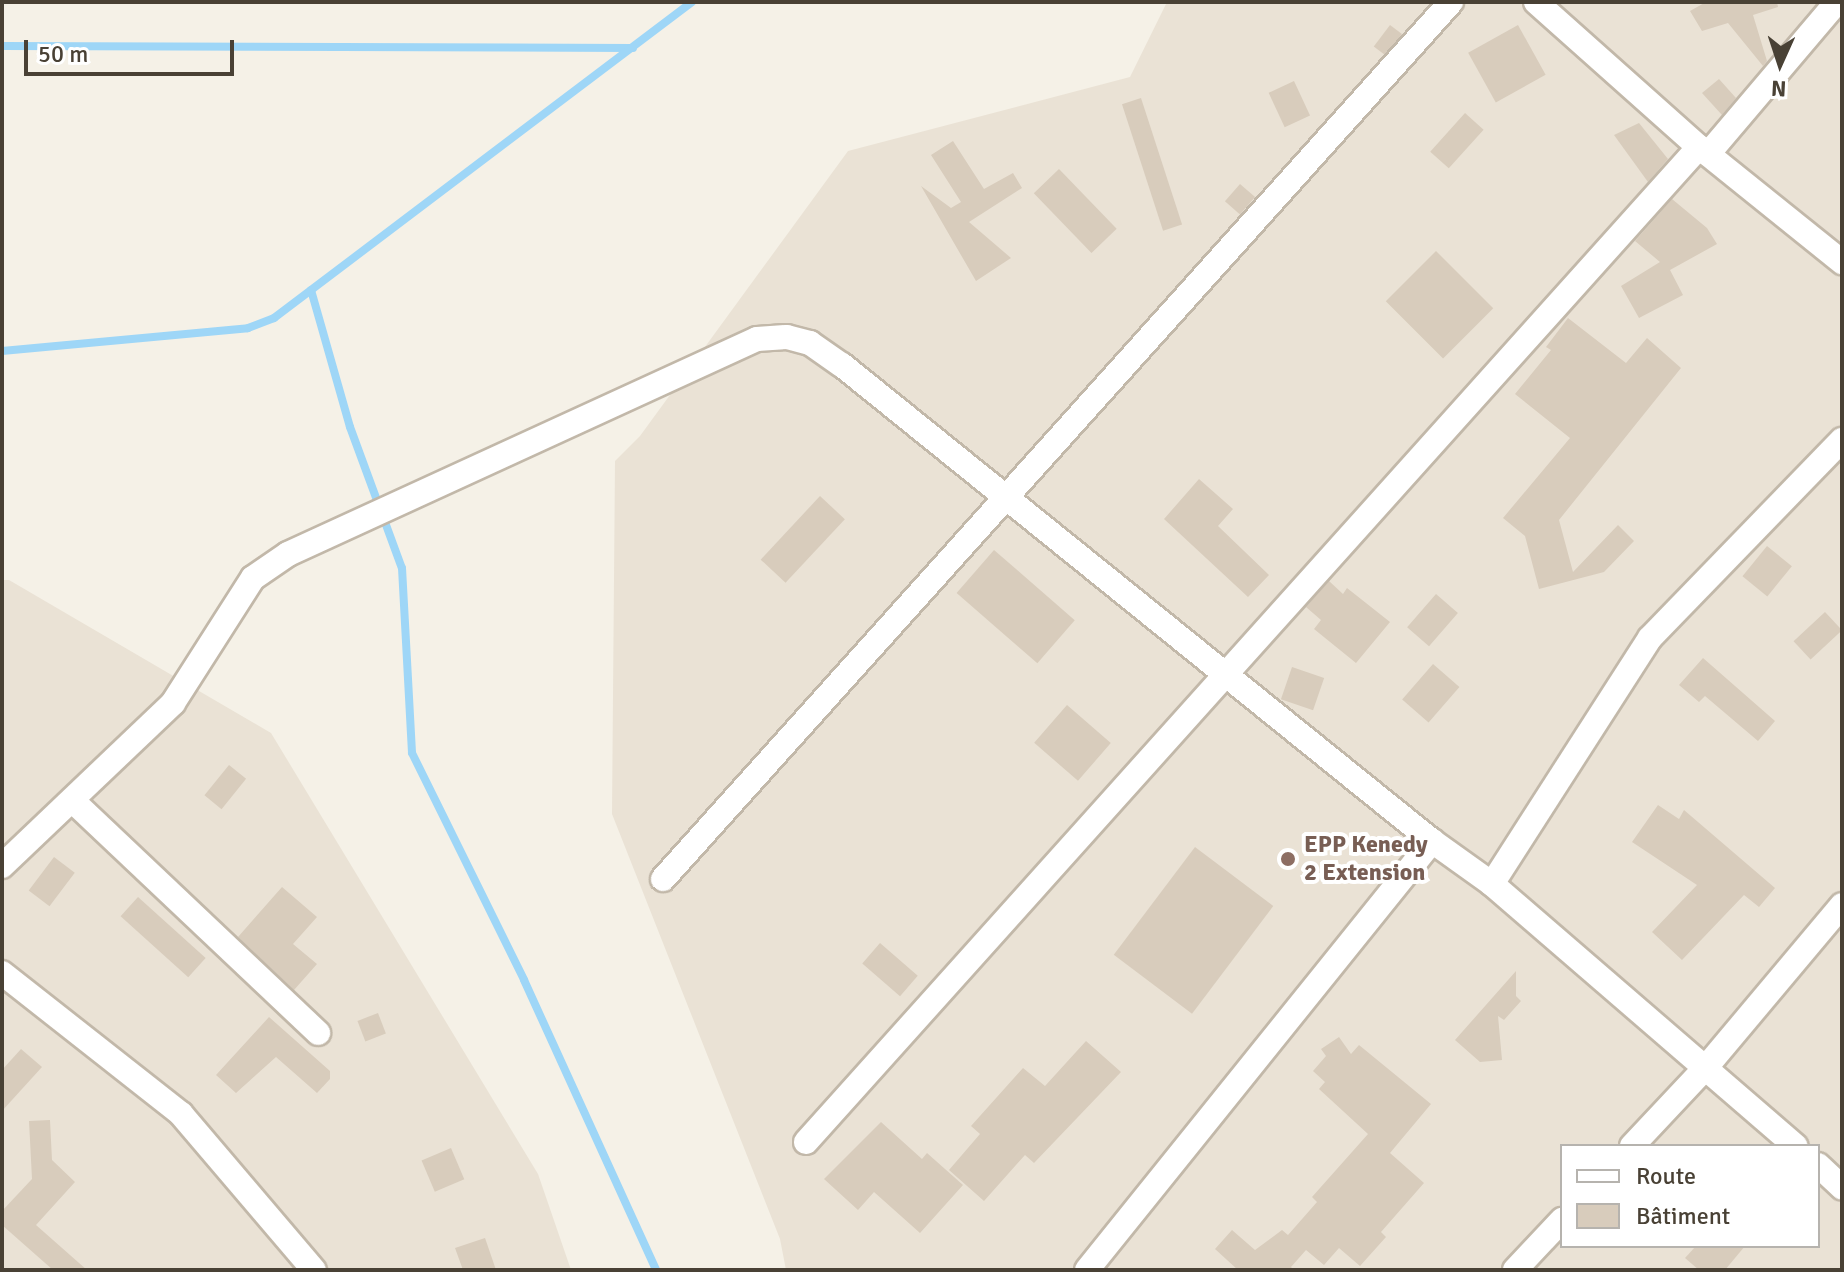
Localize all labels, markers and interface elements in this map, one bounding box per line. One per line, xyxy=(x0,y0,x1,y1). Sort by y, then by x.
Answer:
scale bar xyxy=(28,24,238,74)
north arrow xyxy=(1740,24,1820,104)
text: 50 m xyxy=(38,39,88,69)
text: N xyxy=(1770,75,1787,102)
place label: EPP Kenedy 2 Extension xyxy=(1304,831,1428,887)
marker: EPP Kenedy 2 Extension xyxy=(1279,850,1297,868)
legend xyxy=(1560,1144,1820,1248)
text: Route xyxy=(1636,1161,1696,1191)
text: Bâtiment xyxy=(1636,1201,1730,1231)

